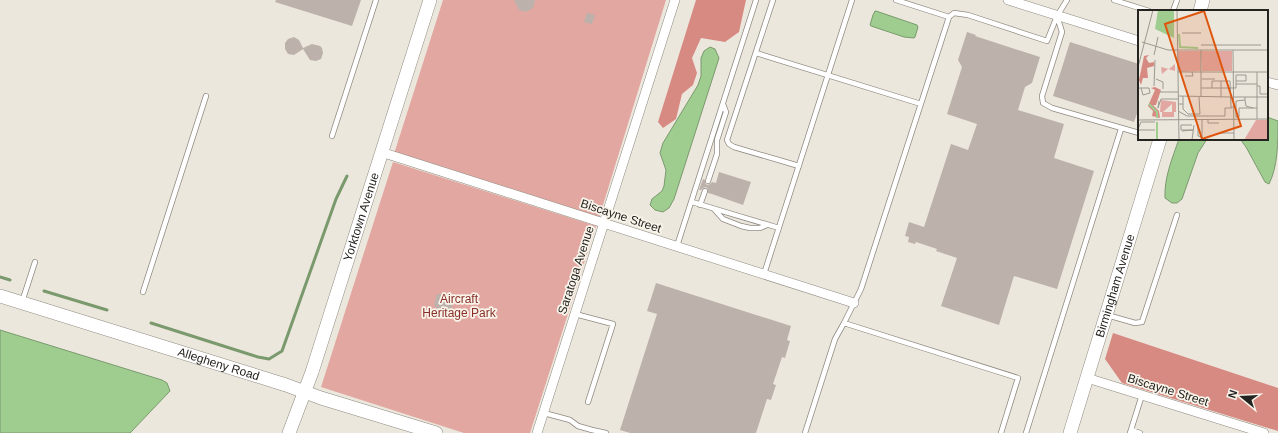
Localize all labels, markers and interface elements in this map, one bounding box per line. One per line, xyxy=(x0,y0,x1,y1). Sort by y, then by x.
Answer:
inset map xyxy=(1138,10,1268,140)
street label: Yorktown Avenue xyxy=(341,170,382,263)
street label: Biscayne Street xyxy=(579,196,664,236)
street label: Saratoga Avenue xyxy=(555,224,597,316)
street label: Birmingham Avenue xyxy=(1093,232,1138,339)
park label: Aircraft Heritage Park xyxy=(422,292,497,320)
street label: Allegheny Road xyxy=(176,345,261,383)
street label: Biscayne Street xyxy=(1126,371,1211,409)
north arrow xyxy=(1222,377,1262,417)
text: N xyxy=(1226,388,1239,400)

